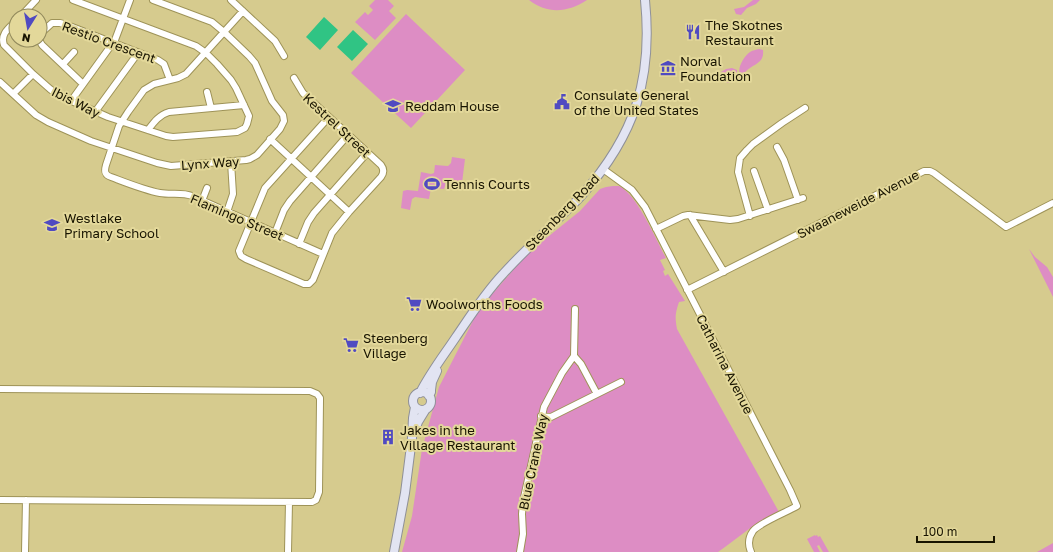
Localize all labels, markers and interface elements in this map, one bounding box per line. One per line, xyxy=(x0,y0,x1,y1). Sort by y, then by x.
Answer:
north arrow xyxy=(8,8,48,48)
place label: The Skotnes Restaurant xyxy=(705,17,783,48)
street label: Restio Crescent xyxy=(60,18,158,66)
restaurant icon: The Skotnes Restaurant xyxy=(684,23,702,41)
text: N xyxy=(21,31,31,45)
place label: Norval Foundation xyxy=(680,53,751,84)
museum icon: Norval Foundation xyxy=(659,59,677,77)
street label: Ibis Way xyxy=(49,83,103,121)
place label: Consulate General of the United States xyxy=(574,87,699,118)
street label: Kestrel Street xyxy=(300,90,374,160)
public building icon: Consulate General of the United States xyxy=(553,93,571,111)
school or university icon: Reddam House xyxy=(384,97,402,115)
place label: Reddam House xyxy=(405,98,499,114)
street label: Lynx Way xyxy=(180,153,240,173)
street label: Swaaneweide Avenue xyxy=(794,166,922,242)
street label: Steenberg Road xyxy=(522,171,602,253)
sports icon: Tennis Courts xyxy=(423,175,441,193)
place label: Tennis Courts xyxy=(444,176,530,192)
street label: Flamingo Street xyxy=(188,190,286,244)
place label: Westlake Primary School xyxy=(64,210,159,241)
school or university icon: Westlake Primary School xyxy=(43,216,61,234)
supermarket icon: Woolworths Foods xyxy=(405,295,423,313)
place label: Woolworths Foods xyxy=(426,296,543,312)
street label: Catharina Avenue xyxy=(693,312,757,416)
place label: Steenberg Village xyxy=(363,330,428,361)
supermarket icon: Steenberg Village xyxy=(342,336,360,354)
street label: Blue Crane Way xyxy=(515,412,551,511)
place label: Jakes in the Village Restaurant xyxy=(400,422,516,453)
building icon: Jakes in the Village Restaurant xyxy=(379,428,397,446)
scale bar xyxy=(917,518,994,544)
text: 100 m xyxy=(923,524,957,539)

